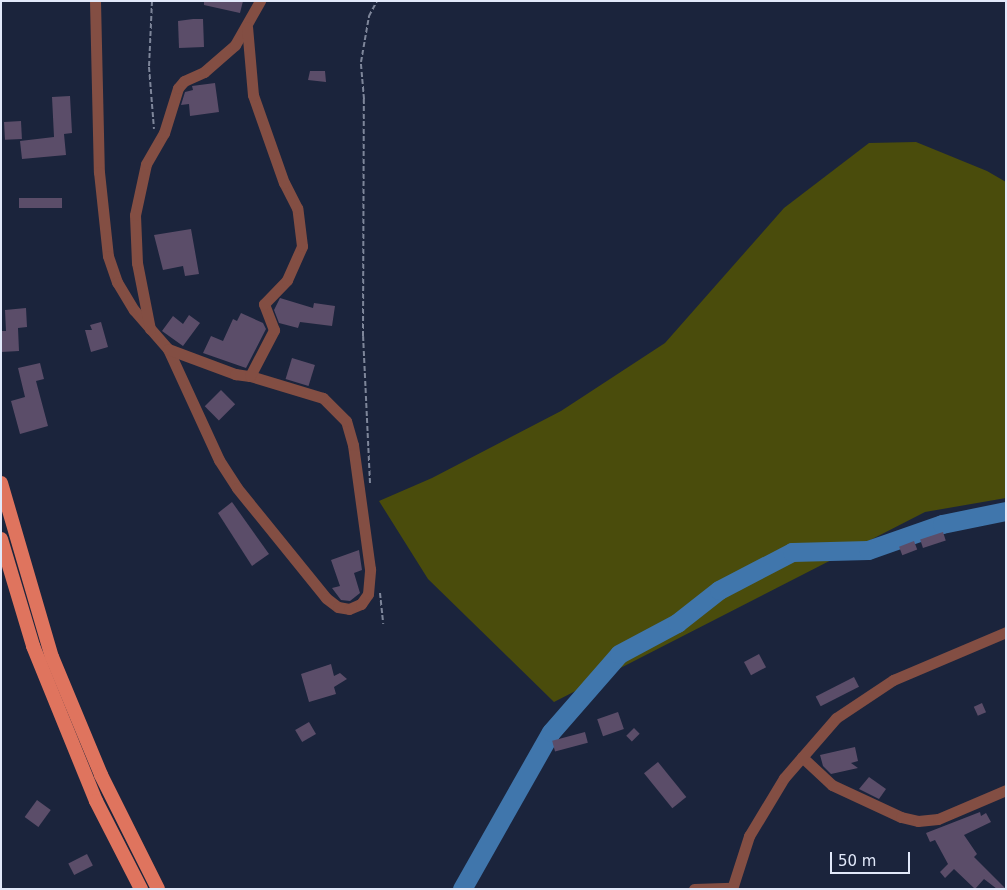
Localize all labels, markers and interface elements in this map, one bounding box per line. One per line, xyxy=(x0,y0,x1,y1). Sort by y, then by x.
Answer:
scale bar xyxy=(832,842,912,874)
text: 50 m xyxy=(838,852,876,870)

